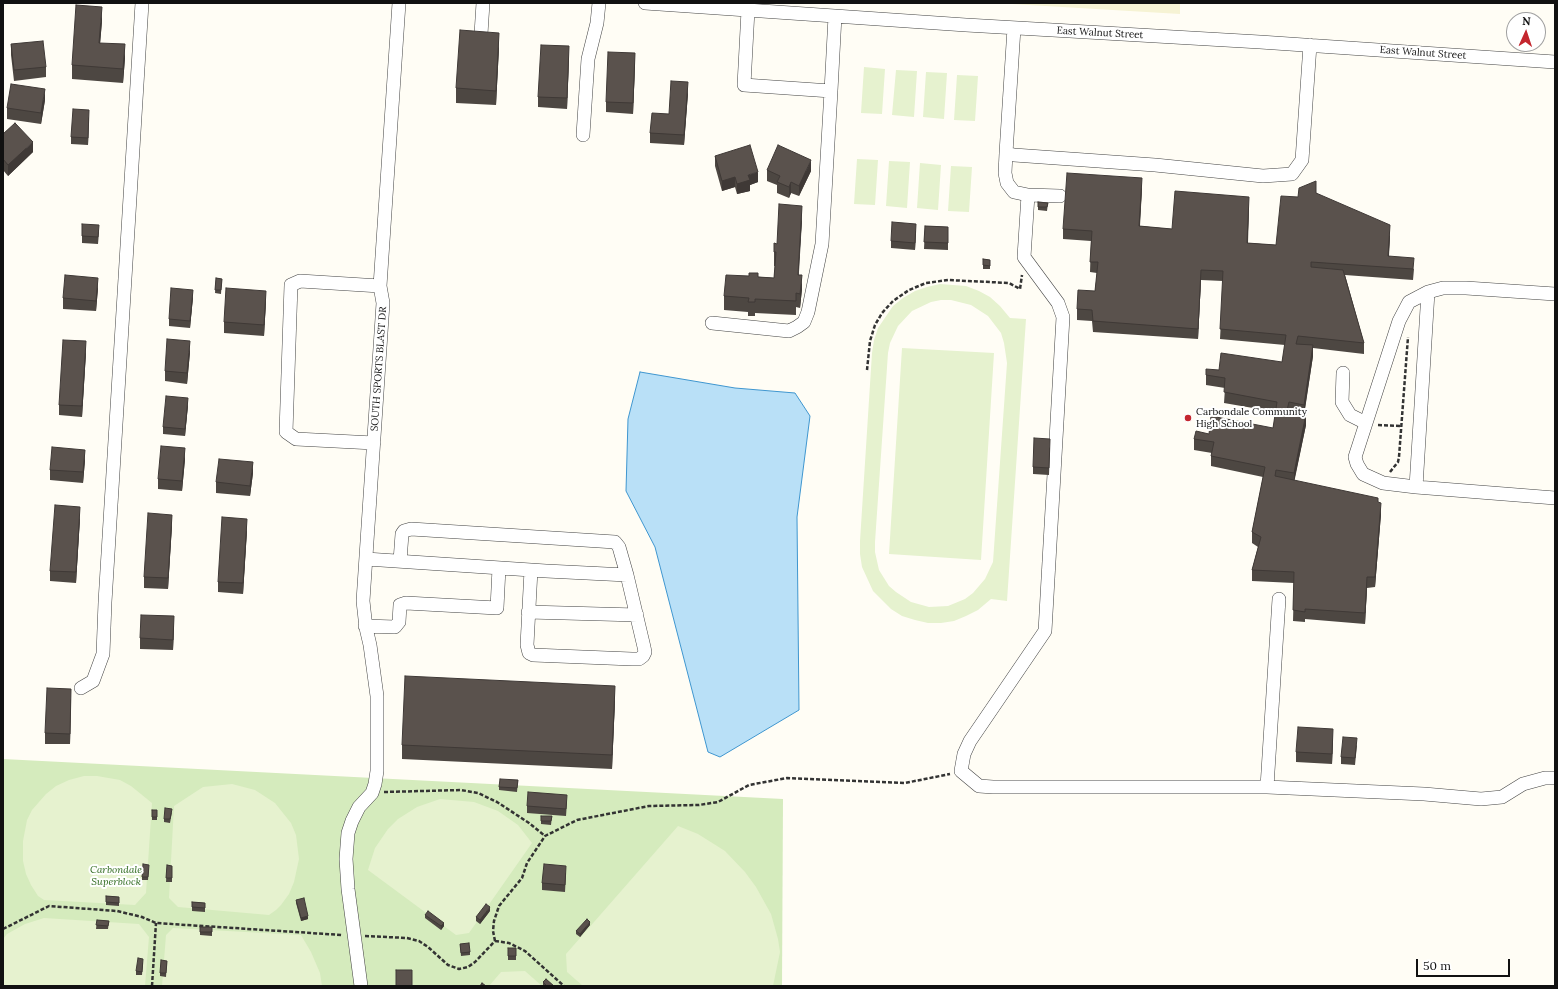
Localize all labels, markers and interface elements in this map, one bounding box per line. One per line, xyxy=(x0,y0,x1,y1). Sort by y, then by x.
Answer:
north arrow xyxy=(1506,12,1546,52)
text: N xyxy=(1522,14,1531,28)
street label: East Walnut Street xyxy=(1056,25,1144,41)
street label: East Walnut Street xyxy=(1379,44,1467,62)
street label: SOUTH SPORTS BLAST DR xyxy=(369,306,389,432)
place label: Carbondale Community High School xyxy=(1196,406,1307,430)
marker: Carbondale Community High School xyxy=(1183,413,1193,423)
park label: Carbondale Superblock xyxy=(90,864,142,888)
scale bar xyxy=(1418,951,1512,977)
text: 50 m xyxy=(1423,958,1451,973)

